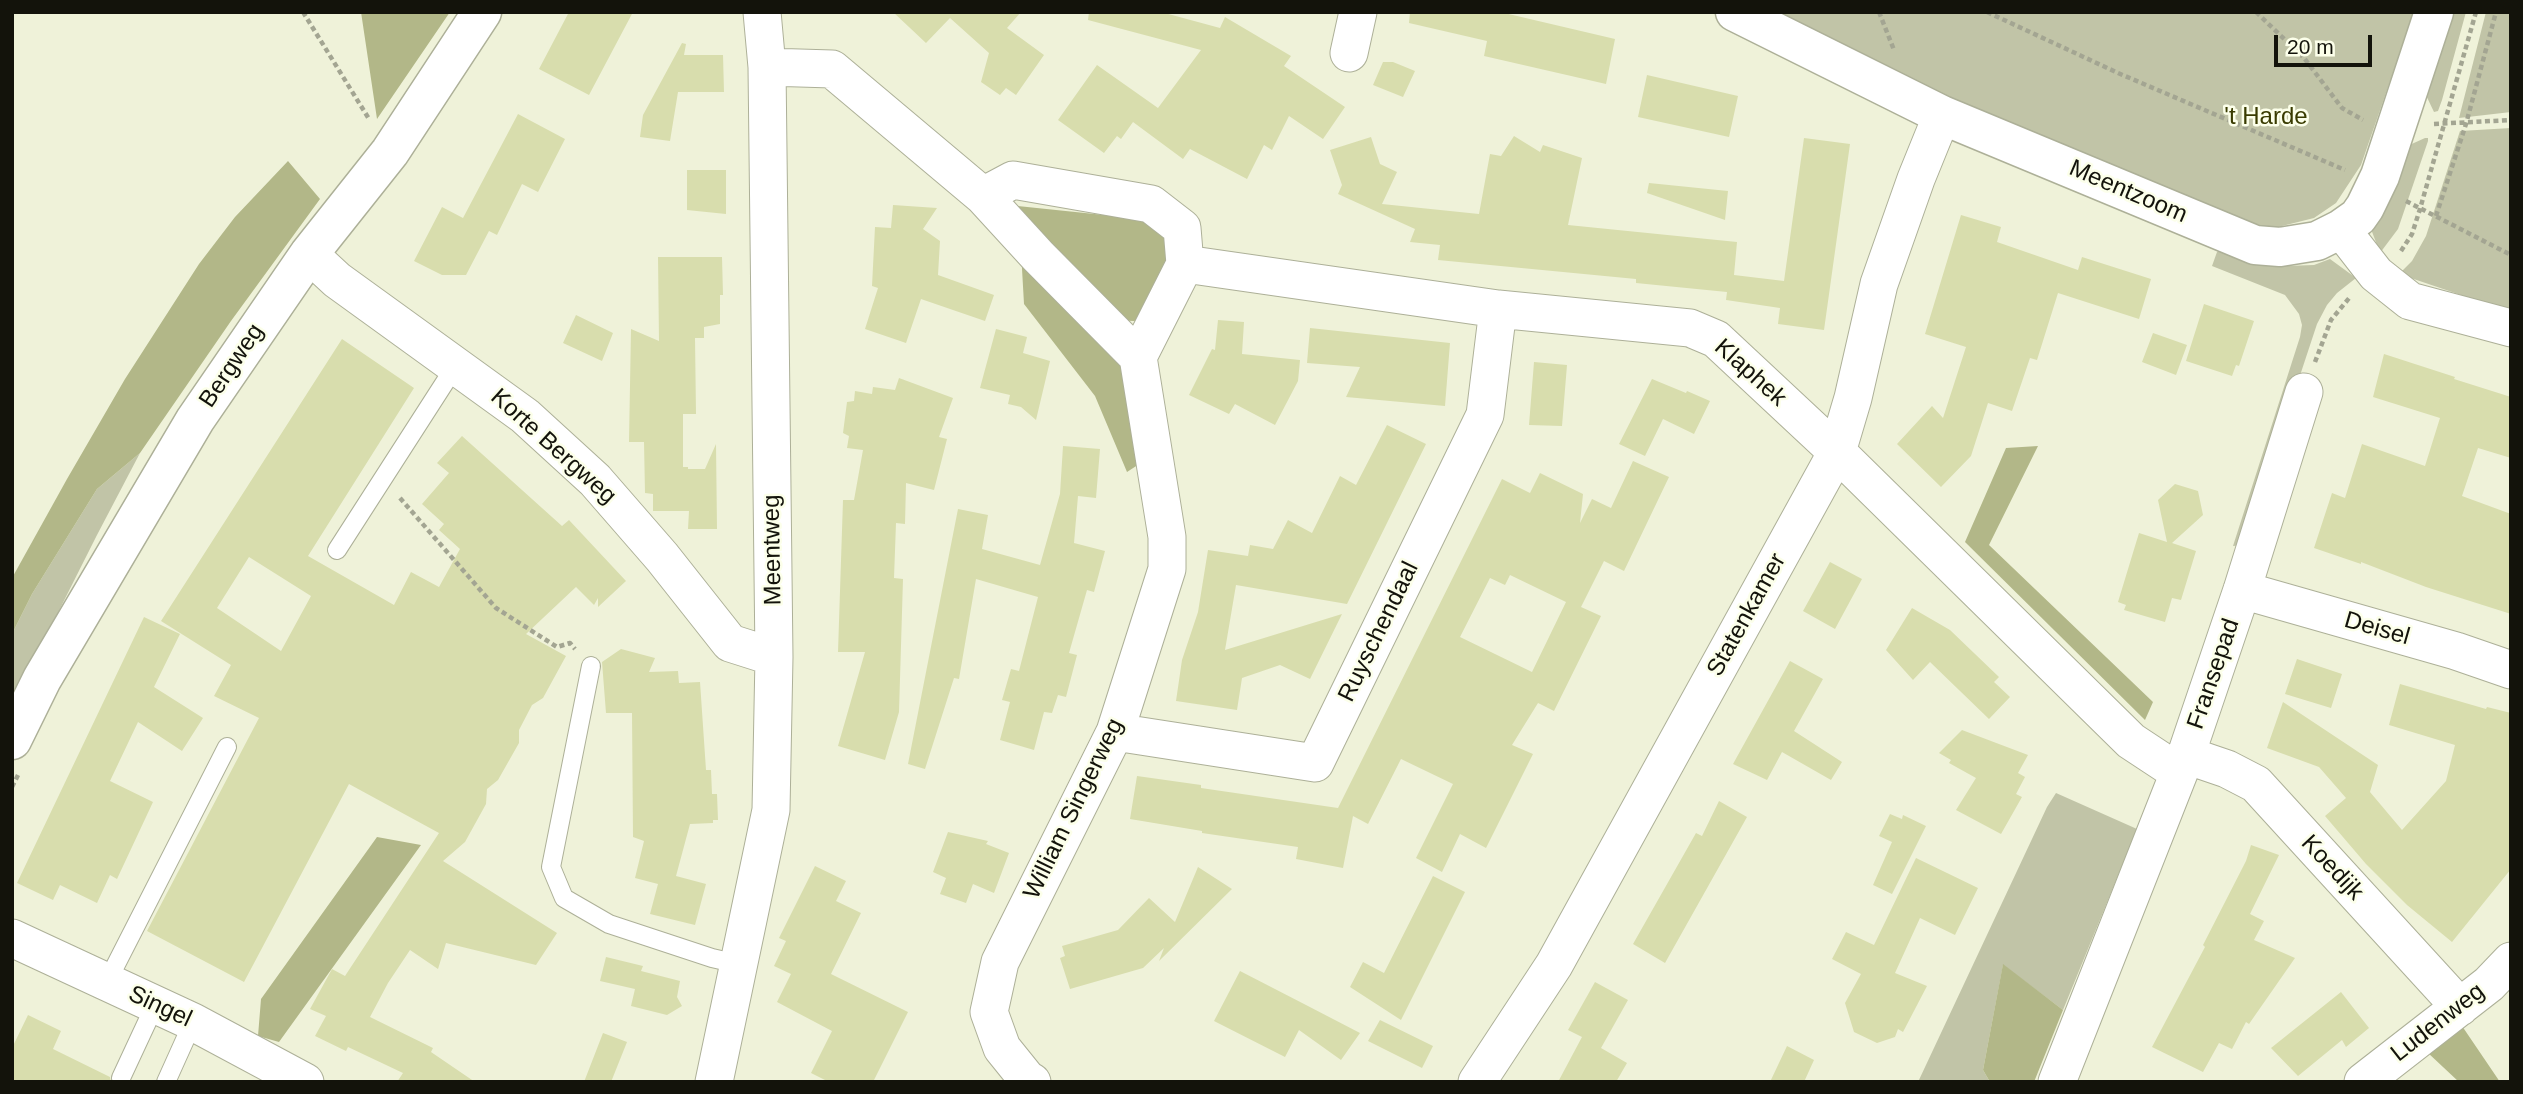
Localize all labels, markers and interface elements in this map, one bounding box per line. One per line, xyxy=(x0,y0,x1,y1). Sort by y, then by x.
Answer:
scale bar xyxy=(2278,21,2376,65)
text: 20 m xyxy=(2287,35,2334,58)
park label: 't Harde xyxy=(2224,103,2308,131)
street label: Meentzoom xyxy=(2065,154,2191,230)
street label: Bergweg xyxy=(194,319,270,413)
street label: Klaphek xyxy=(1708,333,1792,413)
street label: Korte Bergweg xyxy=(484,383,622,511)
street label: Meentweg xyxy=(758,494,788,606)
street label: Statenkamer xyxy=(1701,549,1793,681)
street label: Ruyschendaal xyxy=(1333,557,1425,707)
street label: Deisel xyxy=(2341,606,2413,652)
street label: Fransepad xyxy=(2182,615,2246,733)
street label: William Singerweg xyxy=(1018,714,1130,904)
street label: Koedijk xyxy=(2295,829,2369,907)
street label: Ludenweg xyxy=(2385,978,2491,1068)
street label: Singel xyxy=(124,980,196,1034)

